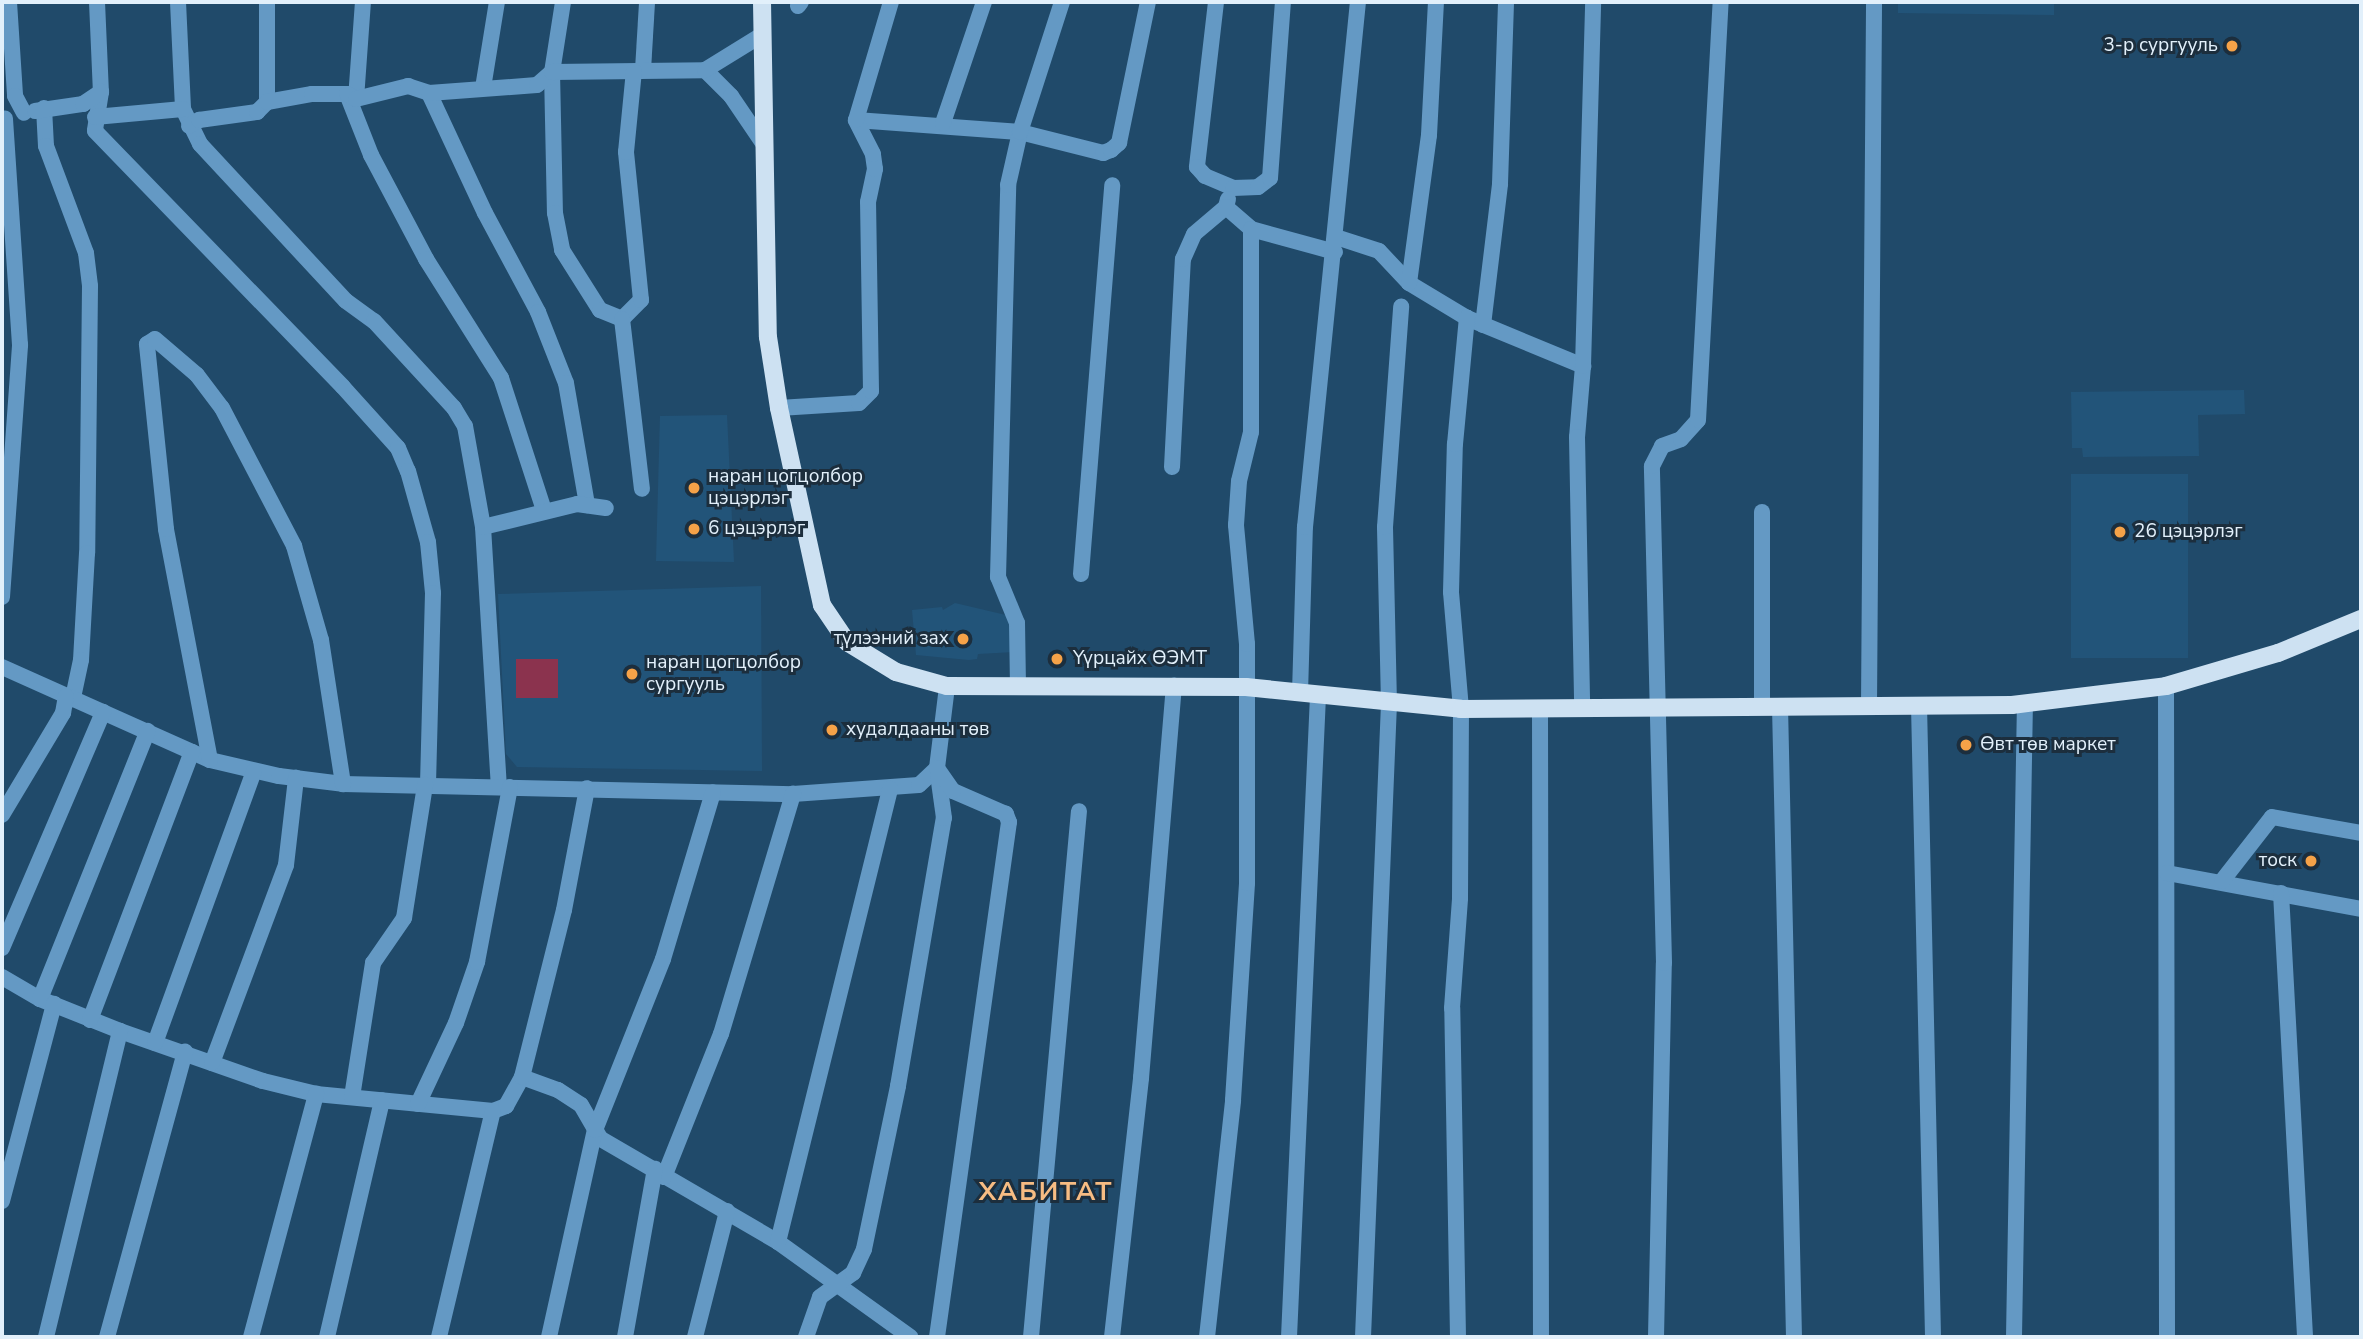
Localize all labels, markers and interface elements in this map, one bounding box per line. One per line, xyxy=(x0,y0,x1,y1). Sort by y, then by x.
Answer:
place label: 3-р сургууль xyxy=(2103,35,2218,57)
marker: 3-р сургууль xyxy=(2224,38,2240,54)
place label: наран цогцолбор цэцэрлэг xyxy=(708,466,863,510)
marker: наран цогцолбор цэцэрлэг xyxy=(686,480,702,496)
place label: 6 цэцэрлэг xyxy=(708,518,805,540)
marker: 6 цэцэрлэг xyxy=(686,521,702,537)
place label: 26 цэцэрлэг xyxy=(2134,521,2243,543)
marker: 26 цэцэрлэг xyxy=(2112,524,2128,540)
place label: түлээний зах xyxy=(834,628,949,650)
marker: түлээний зах xyxy=(955,631,971,647)
place label: Үүрцайх ӨЭМТ xyxy=(1073,648,1207,670)
marker: Үүрцайх ӨЭМТ xyxy=(1047,649,1067,669)
place label: наран цогцолбор сургууль xyxy=(646,652,801,696)
marker: наран цогцолбор сургууль xyxy=(624,666,640,682)
place label: худалдааны төв xyxy=(846,719,989,741)
marker: худалдааны төв xyxy=(824,722,840,738)
place label: Өвт төв маркет xyxy=(1980,734,2116,756)
marker: Өвт төв маркет xyxy=(1958,737,1974,753)
place label: тоск xyxy=(2259,850,2297,872)
marker: тоск xyxy=(2303,853,2319,869)
district label: ХАБИТАТ xyxy=(980,1176,1112,1208)

